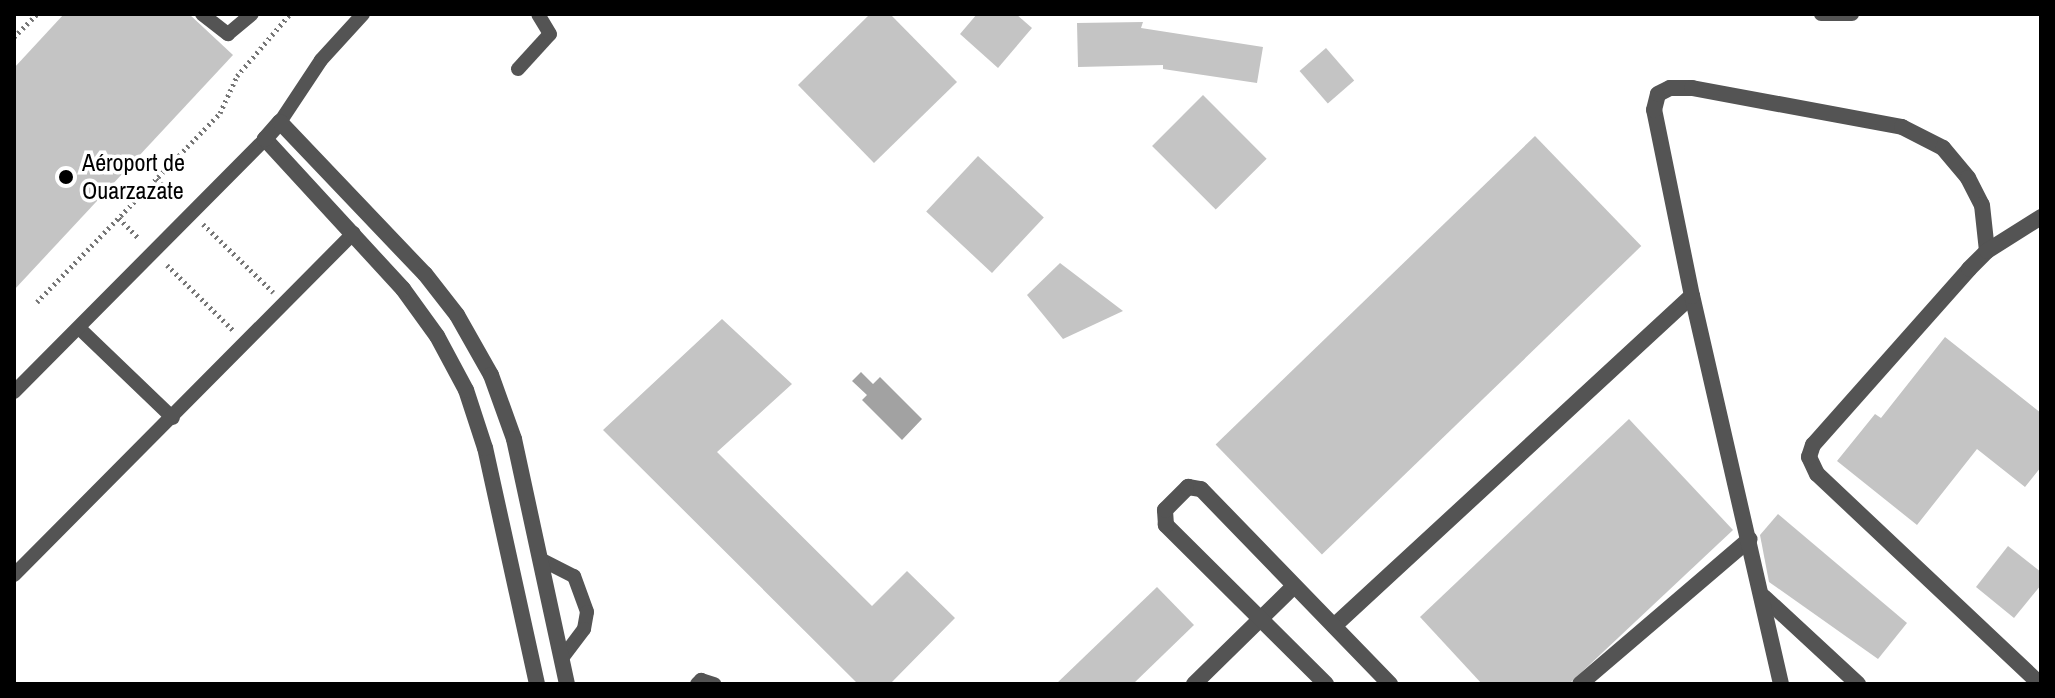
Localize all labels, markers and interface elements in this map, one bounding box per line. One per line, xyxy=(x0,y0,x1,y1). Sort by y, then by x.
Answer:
place label: Aéroport de Ouarzazate xyxy=(82,149,185,205)
marker: Aéroport de Ouarzazate xyxy=(57,168,75,186)

